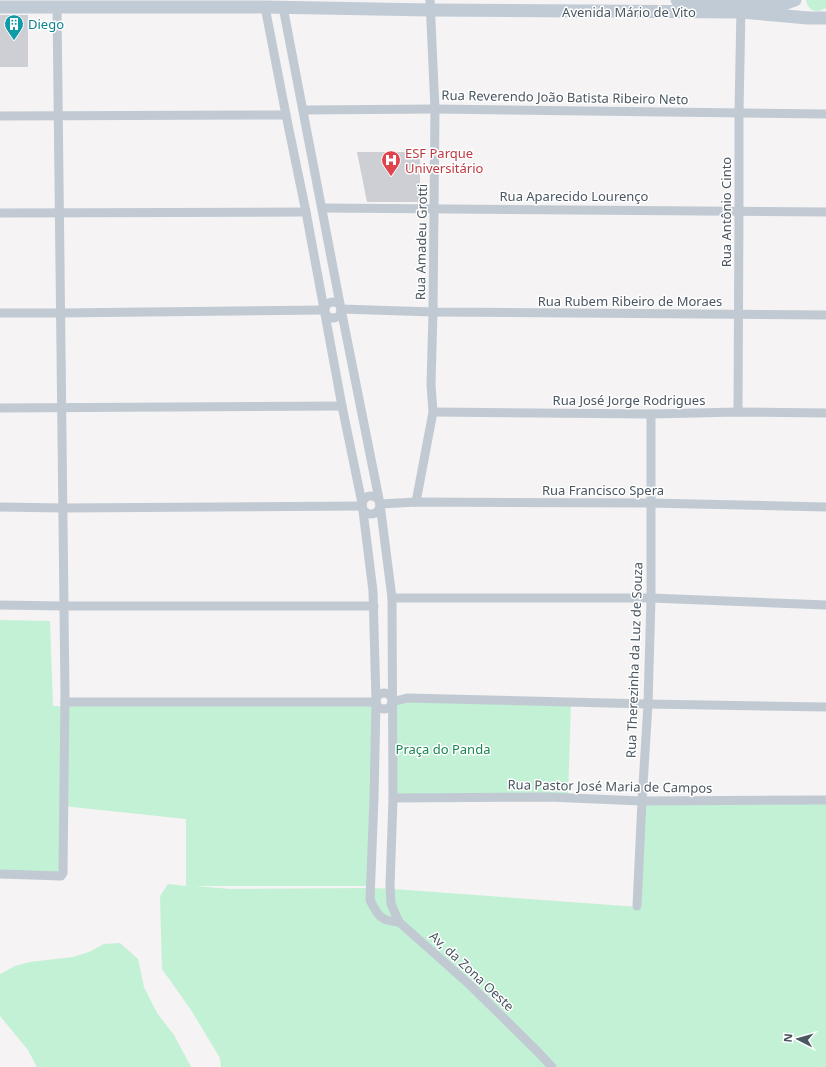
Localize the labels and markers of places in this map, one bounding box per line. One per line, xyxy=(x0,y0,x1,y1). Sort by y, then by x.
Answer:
building icon: Diego xyxy=(3,13,25,41)
place label: Diego xyxy=(28,15,64,33)
place label: ESF Parque Universitário xyxy=(405,144,483,177)
hospital icon: ESF Parque Universitário xyxy=(380,149,402,177)

